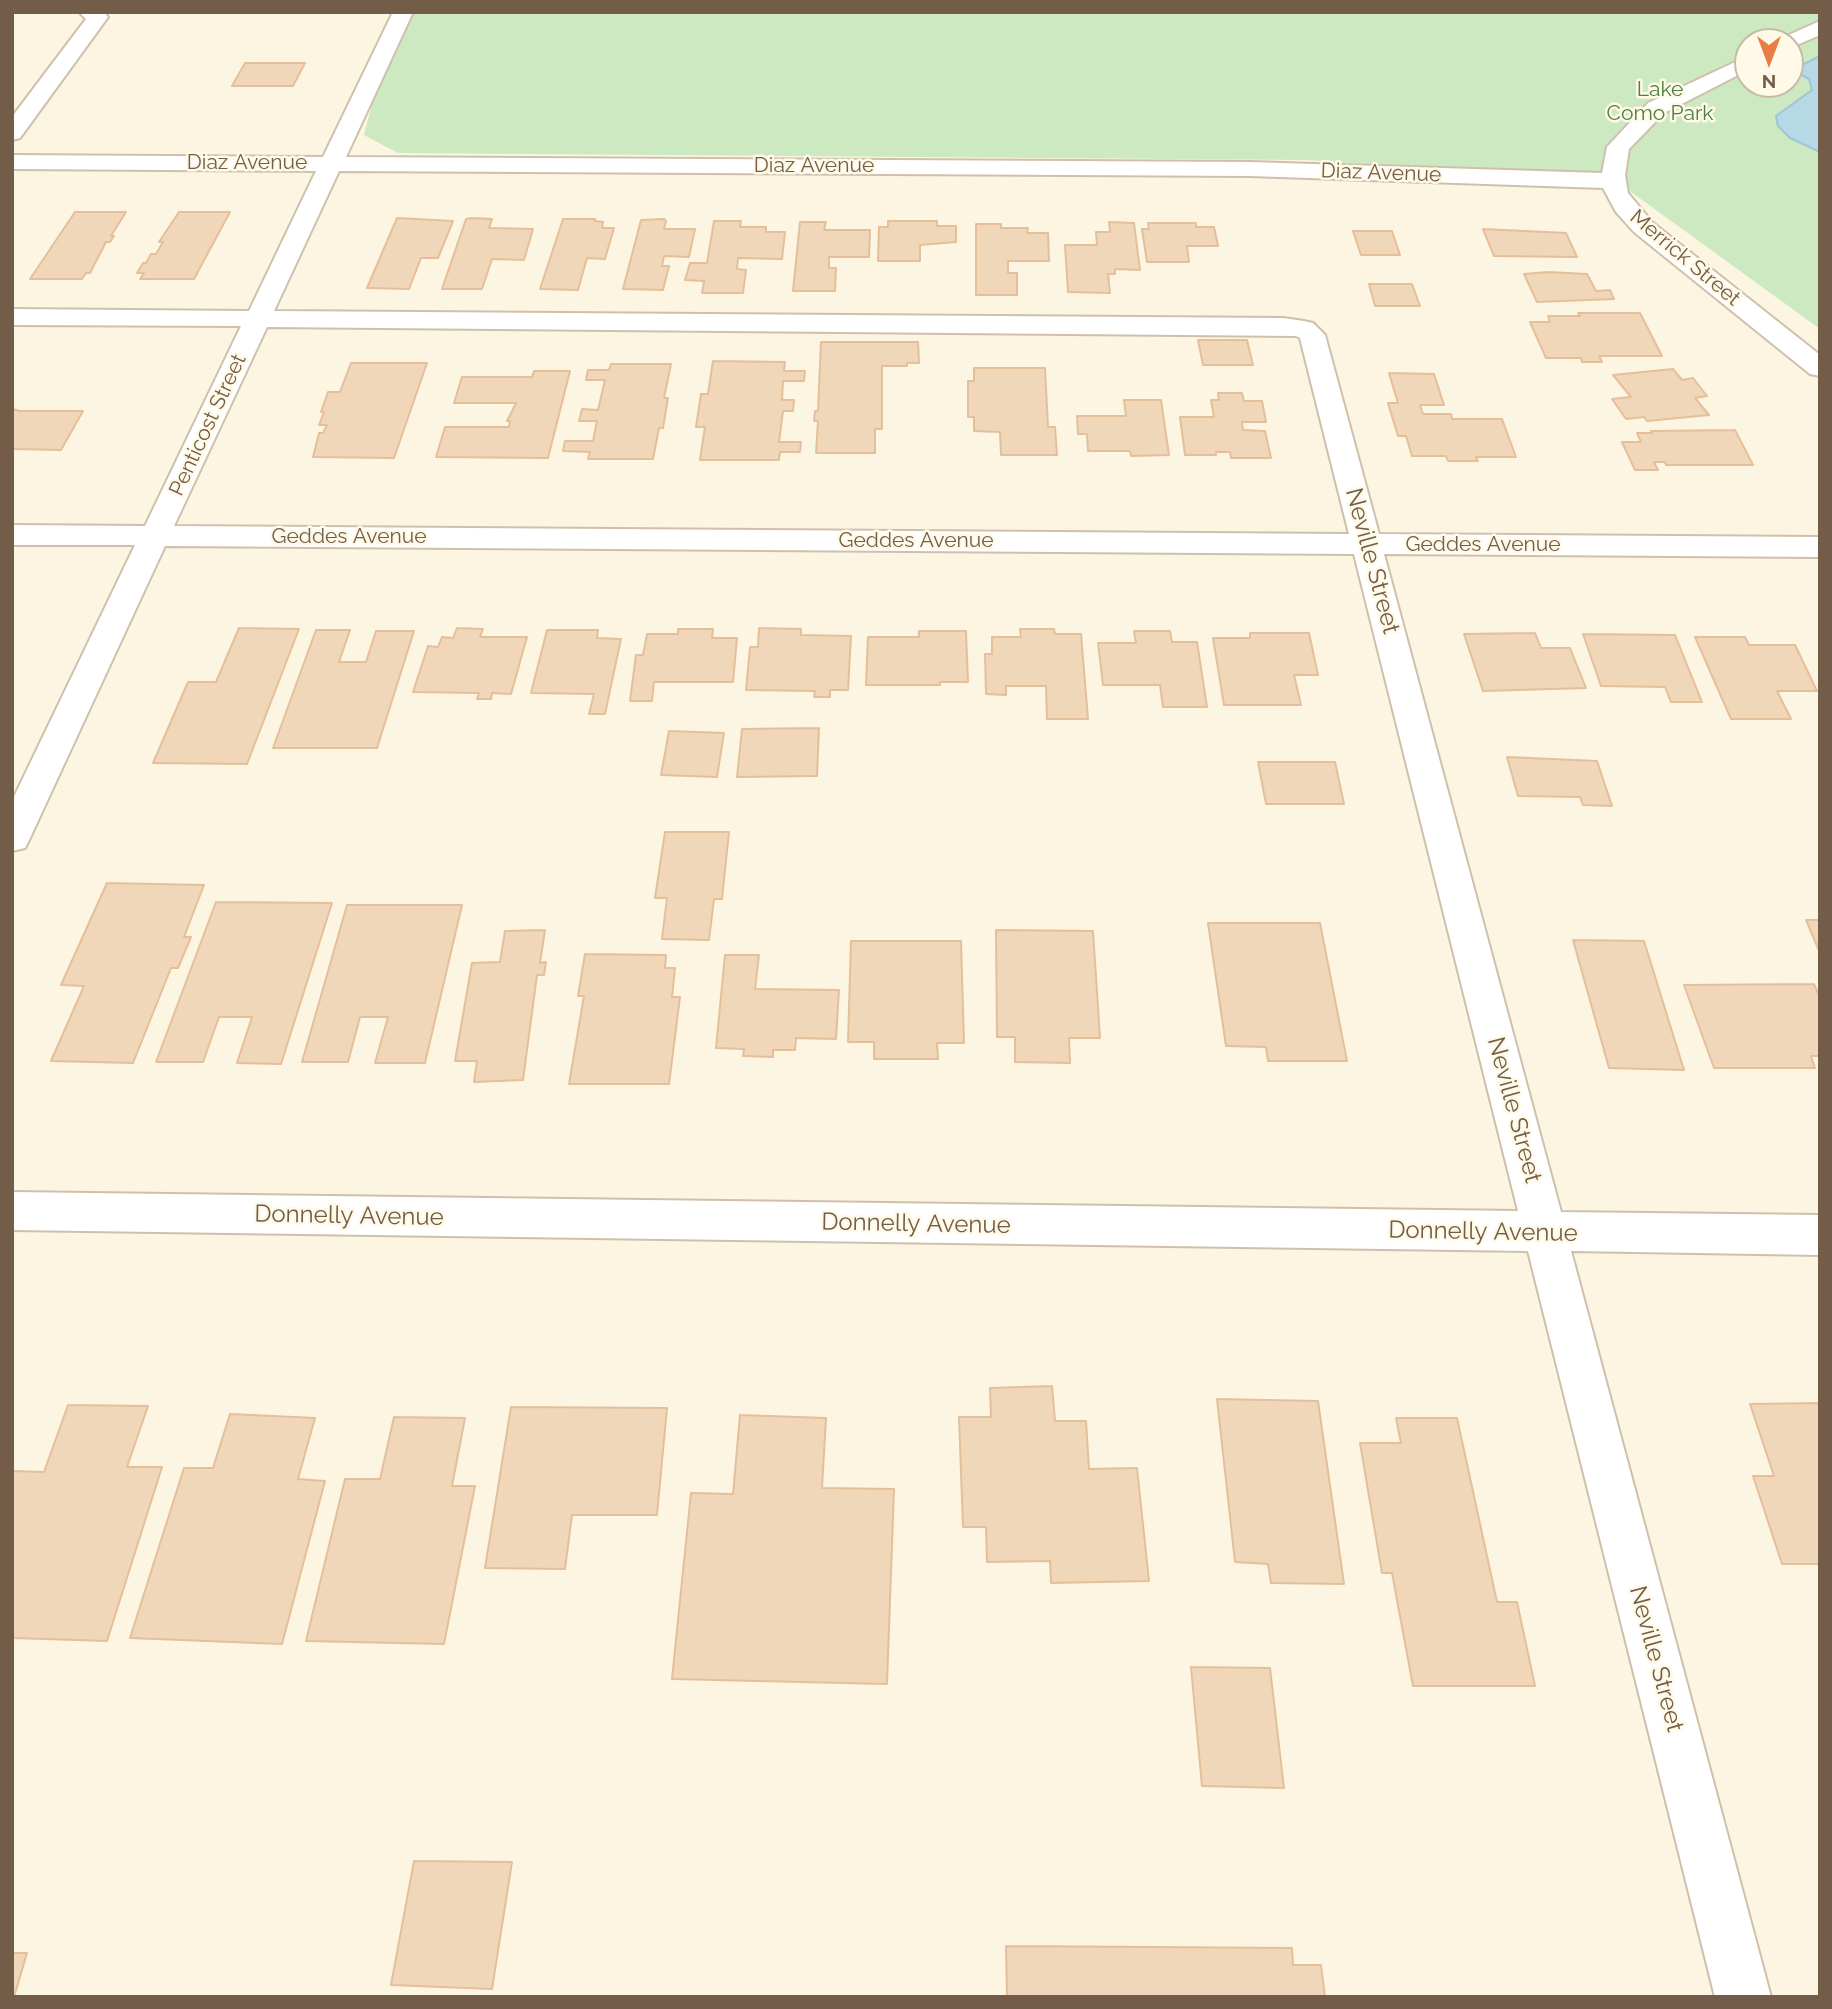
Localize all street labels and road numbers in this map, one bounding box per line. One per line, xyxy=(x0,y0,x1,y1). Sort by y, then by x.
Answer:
street label: Diaz Avenue xyxy=(187,150,307,176)
street label: Diaz Avenue xyxy=(754,153,874,179)
street label: Diaz Avenue xyxy=(1320,158,1442,188)
street label: Merrick Street xyxy=(1625,205,1745,311)
street label: Penticost Street xyxy=(164,350,252,500)
street label: Neville Street xyxy=(1339,485,1405,637)
street label: Geddes Avenue xyxy=(271,524,427,550)
street label: Geddes Avenue xyxy=(838,528,994,554)
street label: Geddes Avenue xyxy=(1405,532,1561,558)
street label: Neville Street xyxy=(1481,1034,1547,1186)
street label: Donnelly Avenue xyxy=(254,1200,444,1232)
street label: Donnelly Avenue xyxy=(821,1208,1011,1240)
street label: Donnelly Avenue xyxy=(1388,1216,1578,1248)
street label: Neville Street xyxy=(1623,1583,1689,1735)

